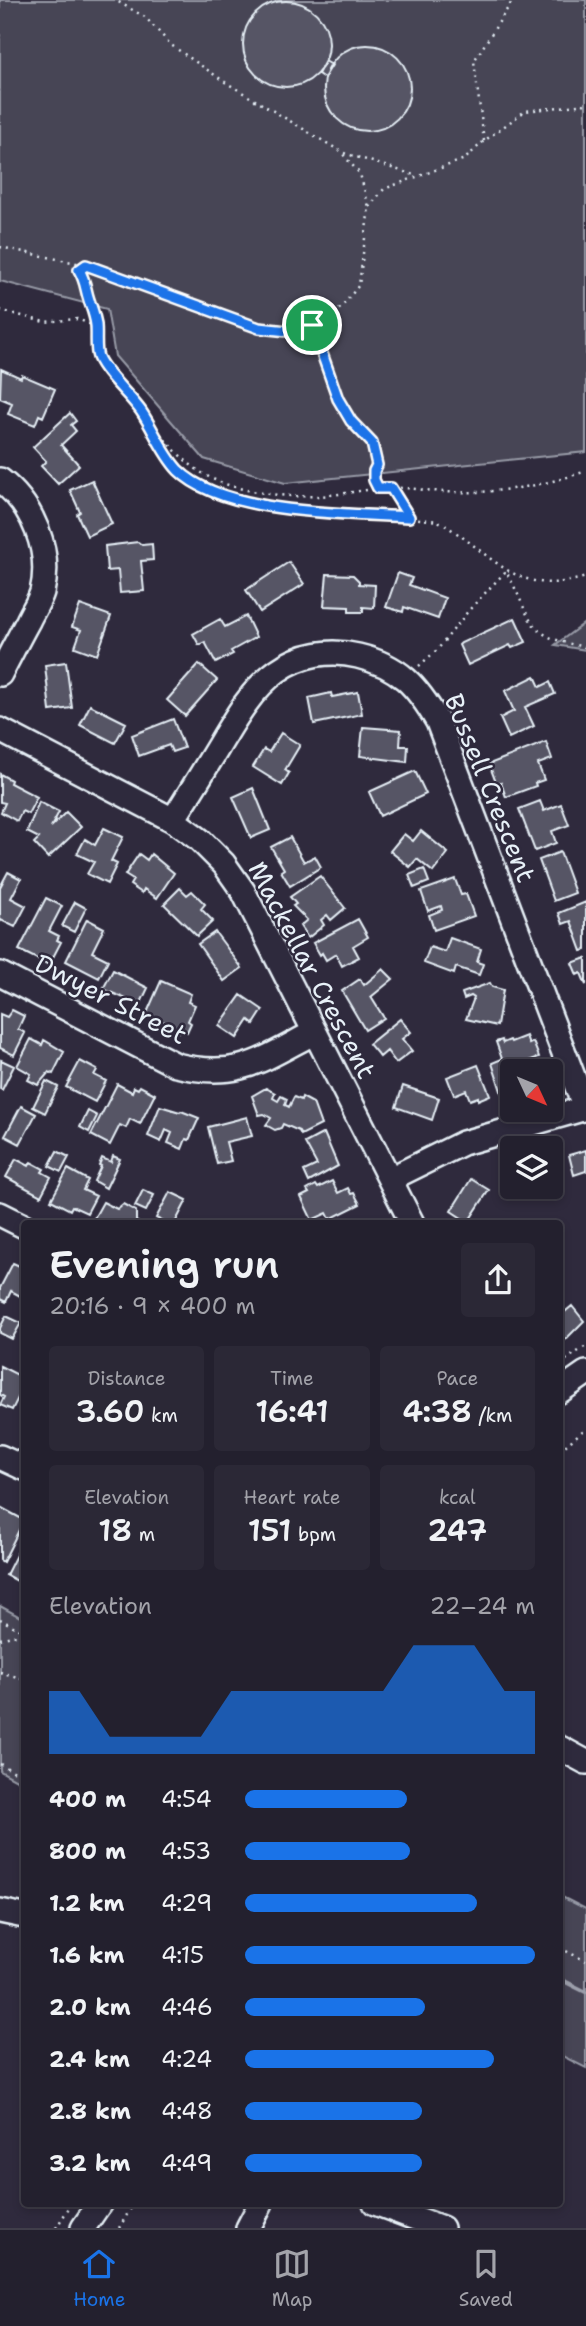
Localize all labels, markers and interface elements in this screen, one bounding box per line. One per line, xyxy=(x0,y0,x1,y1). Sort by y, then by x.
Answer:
pin xyxy=(282,295,342,355)
icon: arrive xyxy=(293,306,331,344)
street label: Bussell Crescent xyxy=(437,688,544,887)
street label: Mackellar Crescent xyxy=(240,855,385,1085)
street label: Dwyer Street xyxy=(29,945,193,1052)
north arrow xyxy=(500,1059,564,1122)
map controls xyxy=(500,1059,563,1199)
button: layers xyxy=(500,1136,563,1199)
text: Evening run xyxy=(49,1239,279,1290)
button: share xyxy=(461,1243,535,1317)
text: 20:16 · 9 × 400 m xyxy=(49,1291,255,1321)
text: Distance xyxy=(88,1366,166,1391)
text: Time xyxy=(270,1366,314,1391)
text: Pace xyxy=(436,1366,478,1391)
text: 3.60 xyxy=(75,1391,144,1432)
text: 16:41 xyxy=(255,1391,329,1432)
text: 4:38 xyxy=(402,1391,472,1432)
text: km xyxy=(144,1403,178,1428)
text: /km xyxy=(472,1403,512,1428)
text: Elevation xyxy=(84,1485,169,1510)
text: Heart rate xyxy=(244,1485,340,1510)
text: kcal xyxy=(439,1485,476,1510)
text: 18 xyxy=(98,1510,132,1551)
text: 151 xyxy=(248,1510,291,1551)
text: 247 xyxy=(427,1510,487,1551)
text: m xyxy=(132,1522,155,1547)
text: bpm xyxy=(291,1522,336,1547)
text: Elevation xyxy=(49,1591,152,1621)
text: 22–24 m xyxy=(429,1591,535,1621)
text: 400 m xyxy=(49,1784,126,1814)
text: 4:54 xyxy=(161,1784,212,1814)
text: 800 m xyxy=(49,1836,126,1866)
text: 4:53 xyxy=(161,1836,211,1866)
text: 1.2 km xyxy=(49,1888,125,1918)
text: 4:29 xyxy=(161,1888,212,1918)
text: 1.6 km xyxy=(49,1940,124,1970)
text: 4:15 xyxy=(161,1940,204,1970)
text: 2.0 km xyxy=(49,1992,131,2022)
text: 4:46 xyxy=(161,1992,213,2022)
text: 2.4 km xyxy=(49,2044,130,2074)
text: 4:24 xyxy=(161,2044,212,2074)
text: 2.8 km xyxy=(49,2096,131,2126)
text: 4:48 xyxy=(161,2096,213,2126)
text: 3.2 km xyxy=(49,2148,131,2178)
text: 4:49 xyxy=(161,2148,212,2178)
tab: Home xyxy=(73,2245,125,2312)
tab: Map xyxy=(272,2245,312,2312)
tab: Saved xyxy=(459,2245,513,2312)

